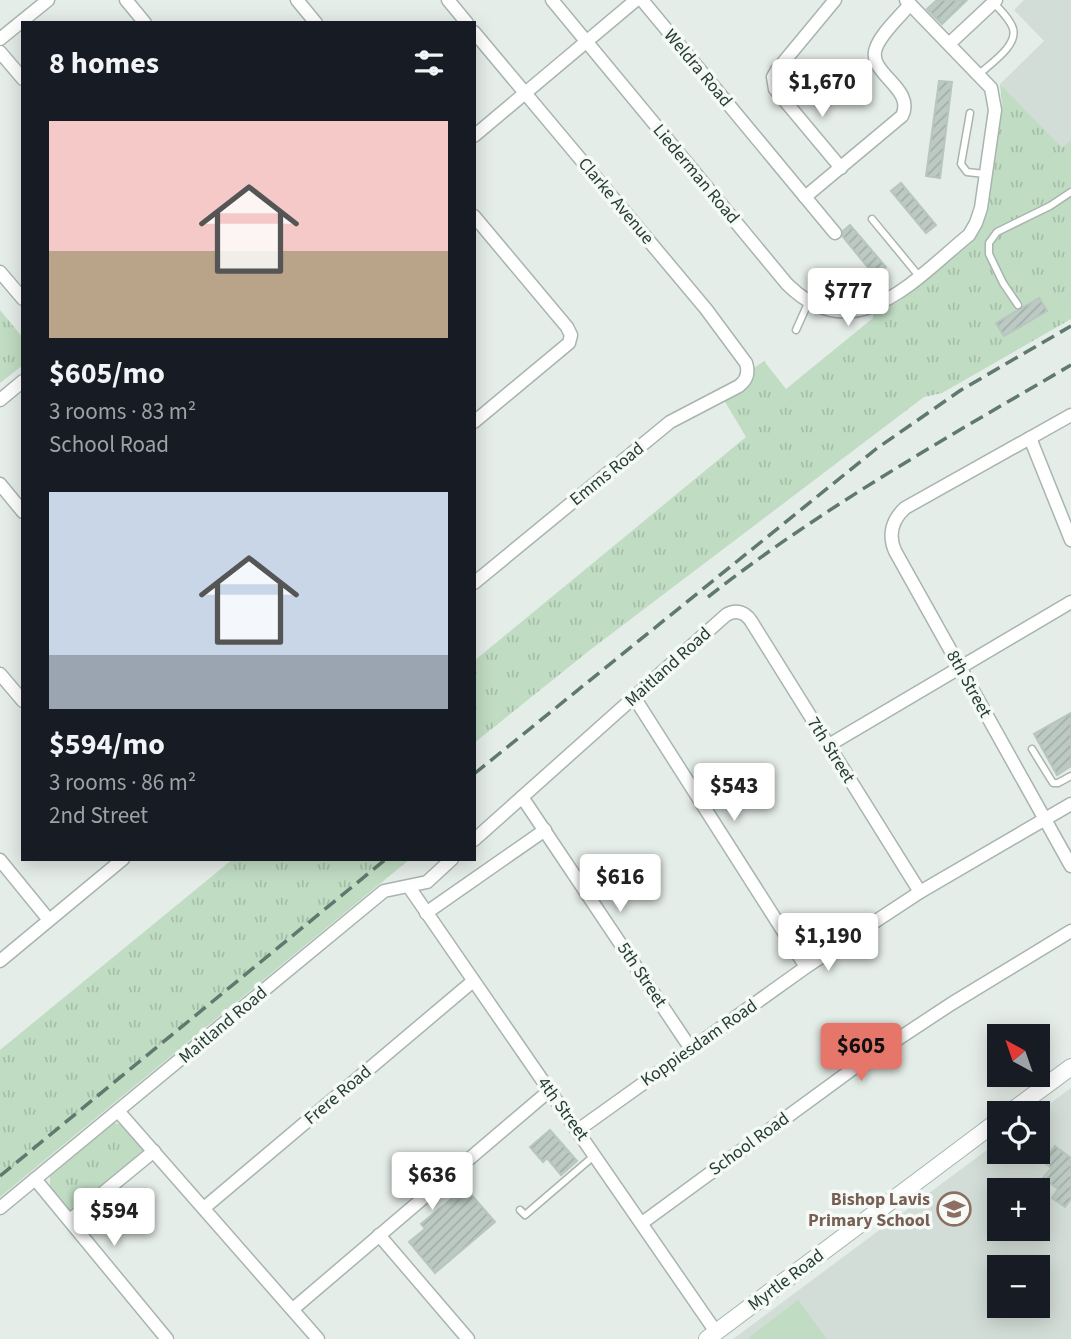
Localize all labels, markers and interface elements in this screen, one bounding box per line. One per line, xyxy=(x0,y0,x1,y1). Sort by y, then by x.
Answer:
street label: Weldra Road xyxy=(658,24,738,112)
text: 8 homes xyxy=(49,42,159,85)
icon: filters xyxy=(410,44,448,82)
pin: $1,670 xyxy=(765,60,879,119)
text: $1,670 xyxy=(788,65,856,98)
street label: Liederman Road xyxy=(647,119,745,229)
street label: Clarke Avenue xyxy=(572,152,660,250)
icon: home xyxy=(186,166,312,292)
pin: $777 xyxy=(807,268,889,328)
text: $777 xyxy=(824,274,872,307)
text: $605/mo xyxy=(49,352,165,395)
text: 3 rooms · 83 m² xyxy=(49,395,196,428)
text: School Road xyxy=(49,428,169,461)
street label: Emms Road xyxy=(565,436,649,512)
icon: home xyxy=(186,537,312,663)
street label: Maitland Road xyxy=(619,621,717,713)
street label: 8th Street xyxy=(940,646,998,722)
street label: 7th Street xyxy=(801,712,861,788)
text: $594/mo xyxy=(49,723,165,766)
pin: $543 xyxy=(693,764,775,823)
text: 3 rooms · 86 m² xyxy=(49,766,196,799)
text: $543 xyxy=(710,769,758,802)
text: 2nd Street xyxy=(49,799,148,832)
pin: $616 xyxy=(579,855,661,914)
text: $616 xyxy=(596,860,644,893)
pin: $1,190 xyxy=(771,914,885,973)
text: $1,190 xyxy=(794,919,862,952)
street label: 5th Street xyxy=(611,938,673,1012)
street label: Maitland Road xyxy=(173,981,273,1069)
street label: Koppiesdam Road xyxy=(636,993,762,1093)
pin: $605 xyxy=(820,1024,902,1083)
north arrow xyxy=(987,1024,1050,1087)
map controls xyxy=(987,1024,1050,1318)
text: $605 xyxy=(837,1029,885,1062)
street label: Frere Road xyxy=(299,1059,377,1131)
street label: 4th Street xyxy=(531,1072,595,1146)
button: locate xyxy=(987,1101,1050,1164)
street label: School Road xyxy=(704,1106,794,1182)
pin: $636 xyxy=(391,1152,473,1212)
text: $636 xyxy=(408,1158,456,1191)
button: + xyxy=(987,1178,1050,1241)
place label: Bishop Lavis Primary School xyxy=(808,1187,930,1233)
pin: $594 xyxy=(73,1188,155,1248)
school or university icon: Bishop Lavis Primary School xyxy=(935,1190,973,1228)
text: $594 xyxy=(90,1194,138,1227)
street label: Myrtle Road xyxy=(743,1243,829,1317)
button: − xyxy=(987,1255,1050,1318)

